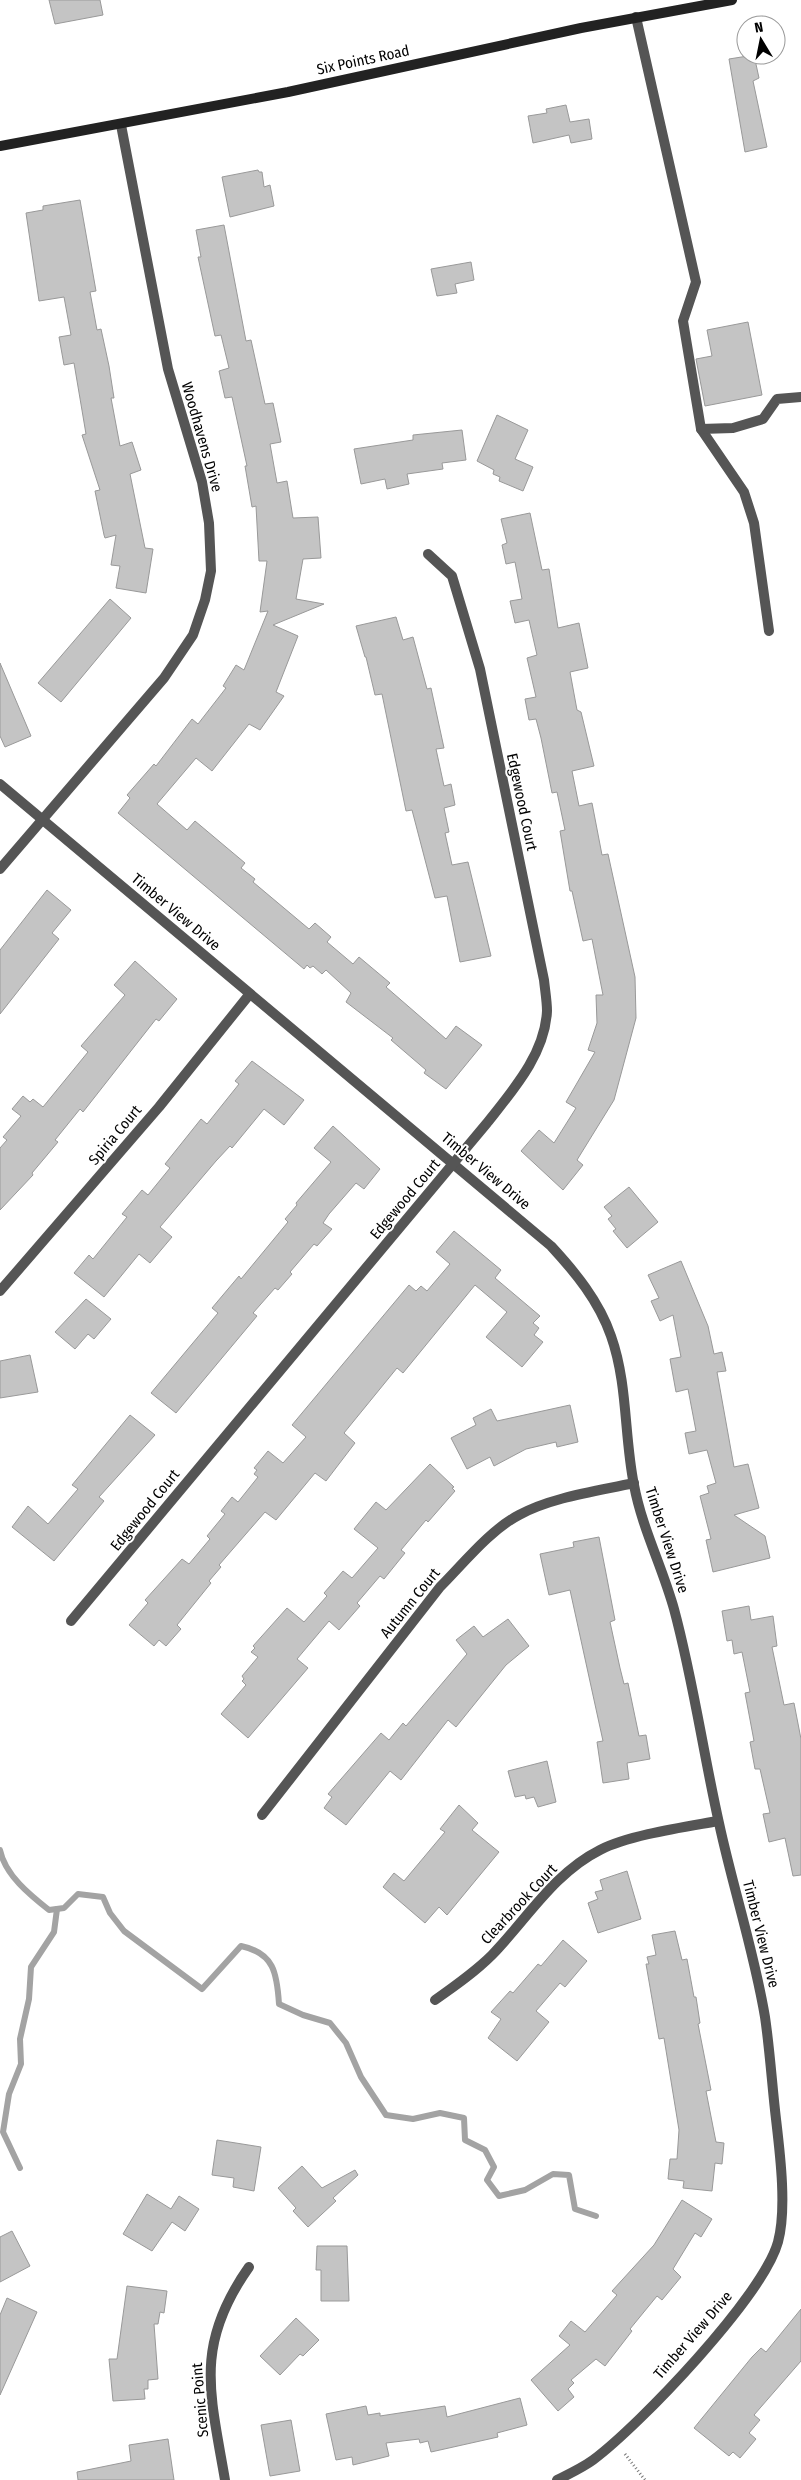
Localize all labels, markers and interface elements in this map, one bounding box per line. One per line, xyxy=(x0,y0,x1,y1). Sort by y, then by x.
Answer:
north arrow xyxy=(736,15,786,65)
text: N xyxy=(753,19,764,37)
street label: Six Points Road xyxy=(315,41,411,79)
street label: Woodhavens Drive xyxy=(178,380,226,494)
street label: Edgewood Court xyxy=(503,752,541,853)
street label: Timber View Drive xyxy=(128,870,224,954)
street label: Spiria Court xyxy=(85,1101,145,1168)
street label: Timber View Drive xyxy=(438,1129,534,1213)
street label: Edgewood Court xyxy=(366,1155,444,1243)
street label: Edgewood Court xyxy=(107,1466,183,1554)
street label: Timber View Drive xyxy=(641,1485,693,1595)
street label: Autumn Court xyxy=(376,1564,444,1642)
street label: Clearbrook Court xyxy=(477,1860,561,1948)
street label: Timber View Drive xyxy=(739,1878,783,1990)
street label: Timber View Drive xyxy=(650,2287,736,2383)
street label: Scenic Point xyxy=(188,2362,212,2438)

